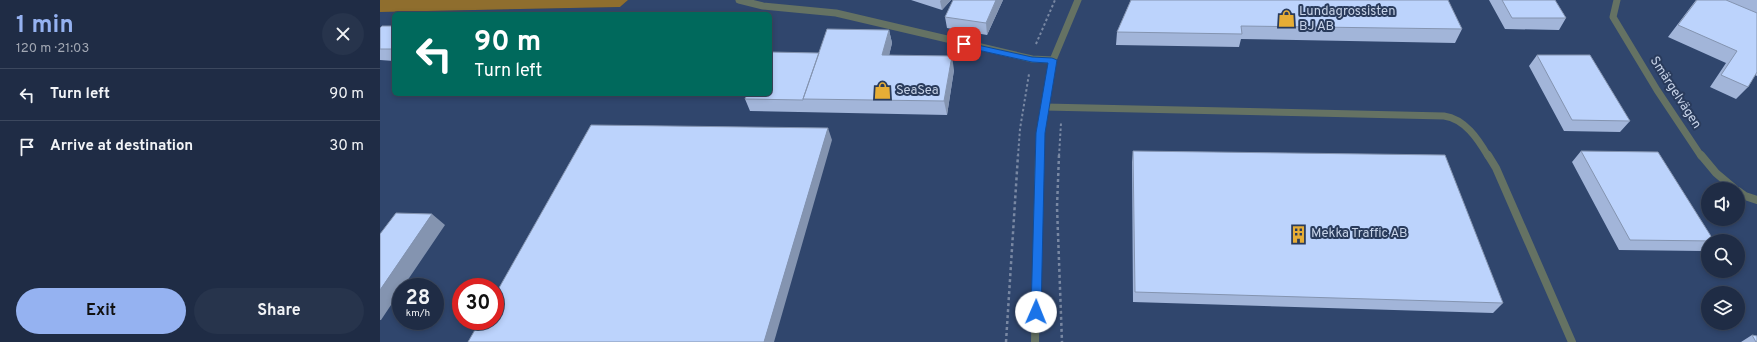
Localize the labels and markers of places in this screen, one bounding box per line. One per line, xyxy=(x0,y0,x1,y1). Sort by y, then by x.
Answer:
place label: Lundagrossisten BJ AB xyxy=(1299,4,1396,35)
shop icon: Lundagrossisten BJ AB xyxy=(1276,9,1296,29)
pin xyxy=(947,27,981,61)
shop icon: SeaSea xyxy=(873,81,893,101)
place label: SeaSea xyxy=(896,83,939,99)
building icon: Mekka Traffic AB xyxy=(1288,224,1308,244)
place label: Mekka Traffic AB xyxy=(1311,226,1408,242)

